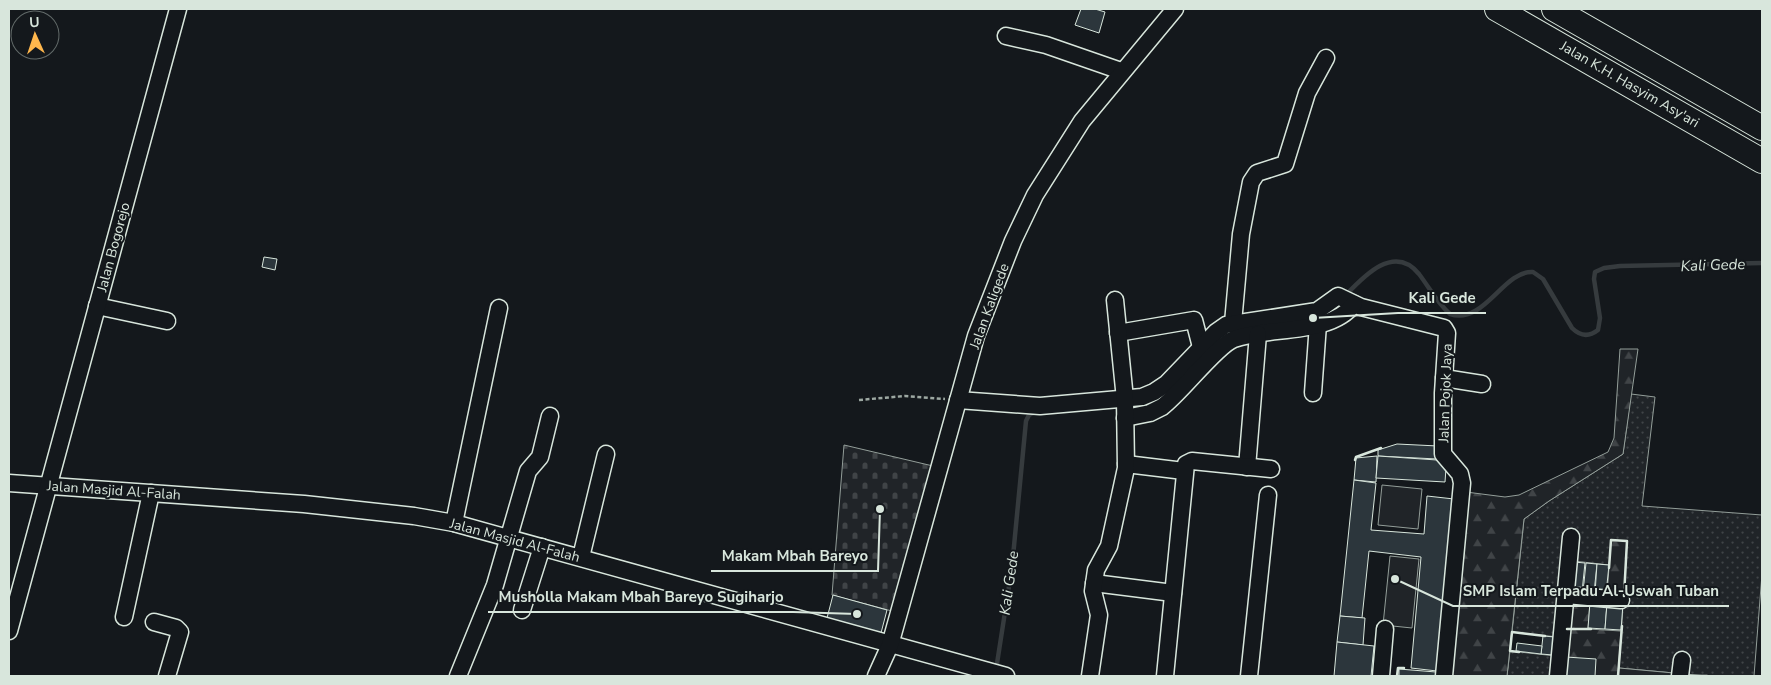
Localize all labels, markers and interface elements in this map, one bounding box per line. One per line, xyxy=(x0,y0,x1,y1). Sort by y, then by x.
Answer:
north arrow xyxy=(10,10,60,60)
text: U xyxy=(29,13,40,32)
street label: Jalan K.H. Hasyim Asy'ari xyxy=(1556,36,1703,132)
street label: Jalan Bogorejo xyxy=(92,200,135,295)
water label: Kali Gede xyxy=(1680,254,1746,276)
street label: Jalan Kaligede xyxy=(965,261,1014,353)
callout: Kali Gede xyxy=(1398,283,1486,313)
text: Kali Gede xyxy=(1408,288,1476,308)
street label: Jalan Pojok Jaya xyxy=(1434,343,1457,444)
street label: Jalan Masjid Al-Falah xyxy=(45,476,181,505)
street label: Jalan Masjid Al-Falah xyxy=(447,514,582,567)
callout: Makam Mbah Bareyo xyxy=(711,541,878,571)
text: Makam Mbah Bareyo xyxy=(722,546,869,566)
water label: Kali Gede xyxy=(995,550,1023,616)
callout: SMP Islam Terpadu Al-Uswah Tuban xyxy=(1453,576,1729,606)
text: SMP Islam Terpadu Al-Uswah Tuban xyxy=(1463,581,1719,601)
callout: Musholla Makam Mbah Bareyo Sugiharjo xyxy=(488,582,793,612)
text: Musholla Makam Mbah Bareyo Sugiharjo xyxy=(498,587,784,607)

